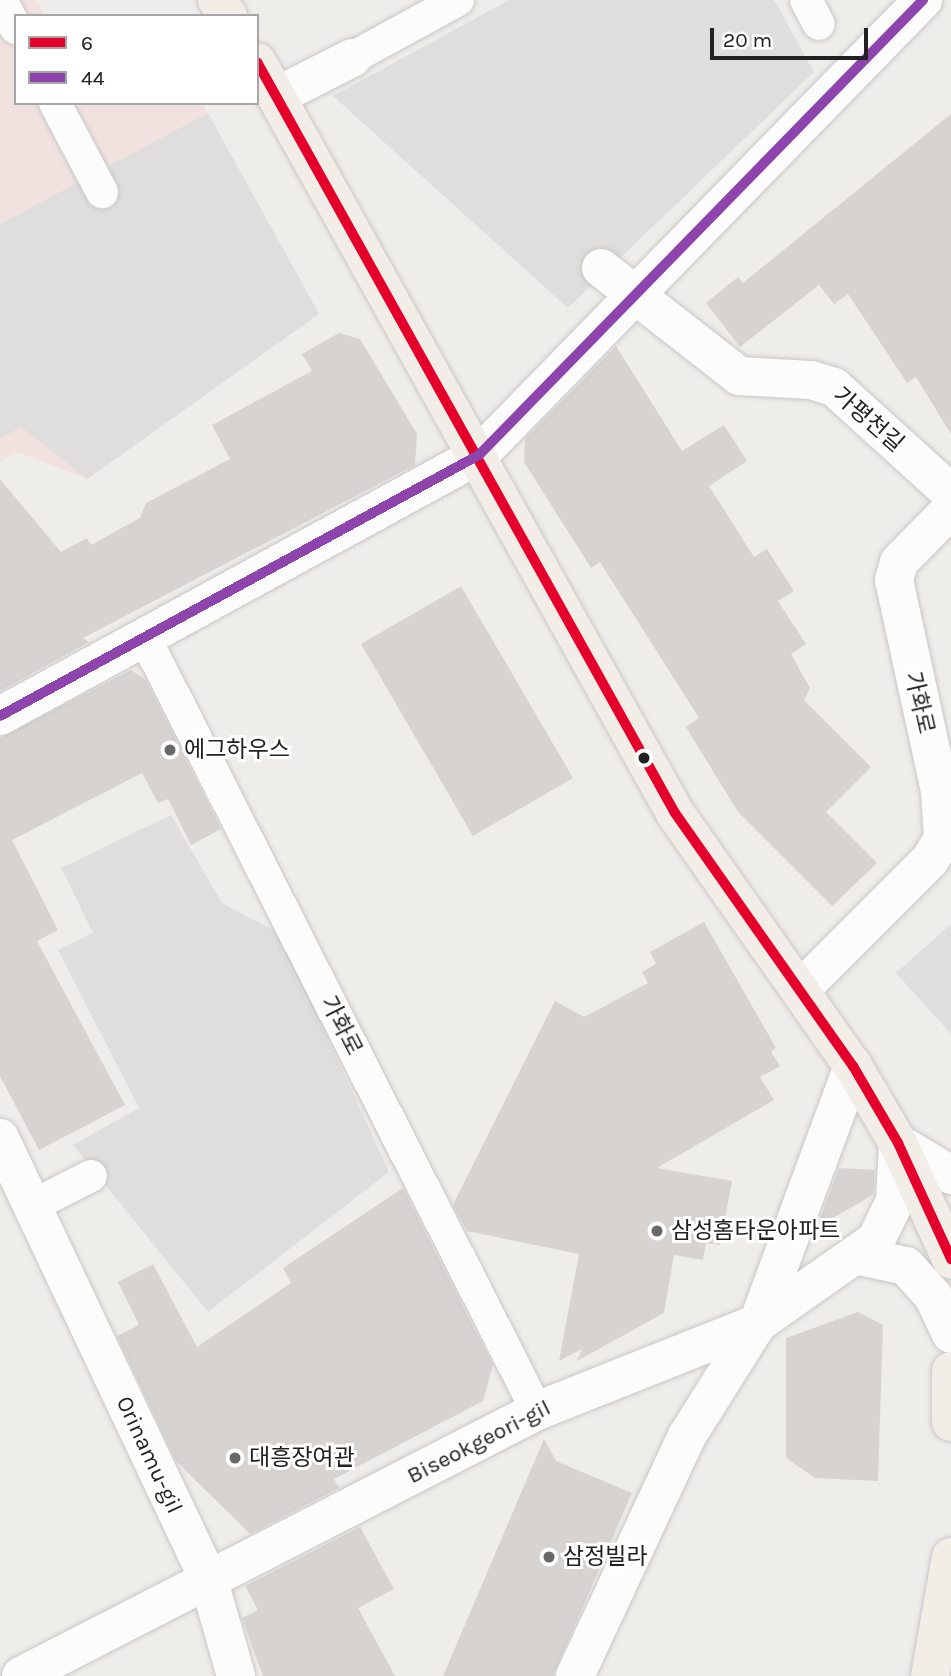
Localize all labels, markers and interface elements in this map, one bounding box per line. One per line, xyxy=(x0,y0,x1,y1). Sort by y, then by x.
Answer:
legend xyxy=(14,14,259,105)
scale bar xyxy=(713,14,870,58)
text: 20 m xyxy=(723,28,772,52)
text: 6 xyxy=(81,31,93,55)
text: 44 xyxy=(81,66,104,90)
street label: 가평천길 xyxy=(827,382,909,458)
street label: 가화로 xyxy=(898,669,940,737)
place label: 에그하우스 xyxy=(184,736,290,764)
marker: 에그하우스 xyxy=(162,742,178,758)
unlabelled marker xyxy=(637,751,651,765)
street label: 가화로 xyxy=(314,991,368,1061)
place label: 삼성홈타운아파트 xyxy=(671,1217,840,1245)
marker: 삼성홈타운아파트 xyxy=(649,1223,665,1239)
street label: Orinamu-gil xyxy=(110,1392,188,1518)
street label: Biseokgeori-gil xyxy=(403,1394,555,1490)
place label: 대흥장여관 xyxy=(249,1444,355,1472)
marker: 대흥장여관 xyxy=(227,1450,243,1466)
place label: 삼정빌라 xyxy=(563,1543,648,1571)
marker: 삼정빌라 xyxy=(541,1549,557,1565)

